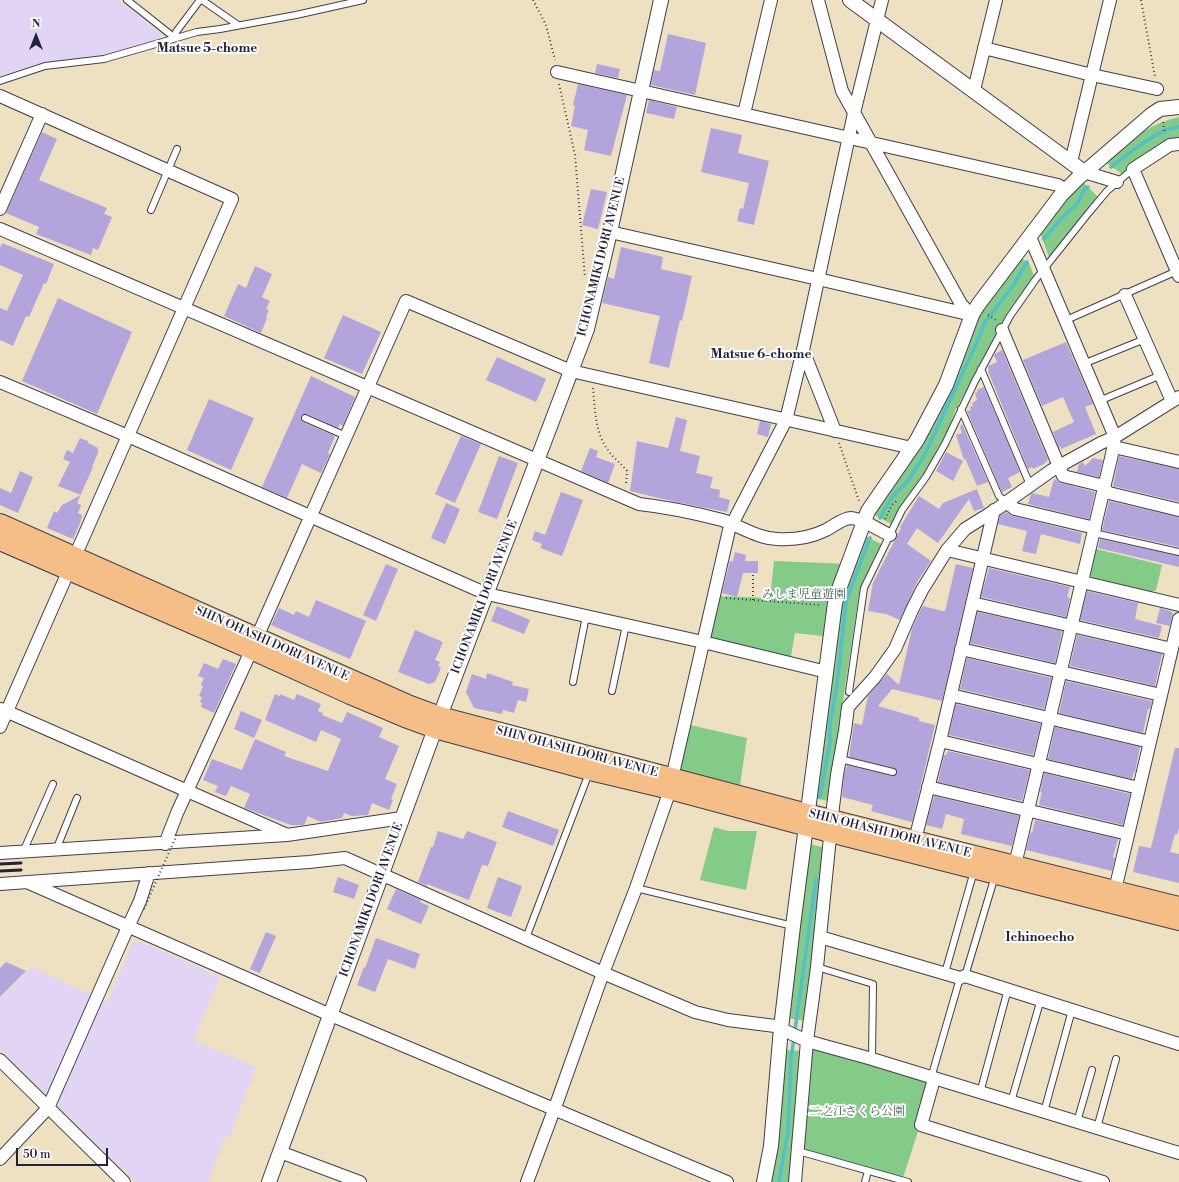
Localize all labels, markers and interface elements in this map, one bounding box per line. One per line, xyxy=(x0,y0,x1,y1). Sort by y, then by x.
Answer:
north arrow xyxy=(16,16,56,56)
text: N xyxy=(32,17,40,31)
district label: Matsue 5-chome xyxy=(157,41,257,57)
street label: ICHONAMIKI DORI AVENUE xyxy=(575,176,629,338)
district label: Matsue 6-chome xyxy=(711,347,811,363)
street label: ICHONAMIKI DORI AVENUE xyxy=(449,518,521,676)
park label: みしま児童遊園 xyxy=(762,588,846,602)
street label: SHIN OHASHI DORI AVENUE xyxy=(193,603,351,685)
street label: SHIN OHASHI DORI AVENUE xyxy=(494,723,660,781)
street label: SHIN OHASHI DORI AVENUE xyxy=(807,807,973,861)
street label: ICHONAMIKI DORI AVENUE xyxy=(337,821,407,979)
district label: Ichinoecho xyxy=(1006,930,1074,946)
park label: 二之江さくら公園 xyxy=(809,1105,905,1119)
scale bar xyxy=(18,1140,110,1166)
text: 50 m xyxy=(23,1147,51,1162)

